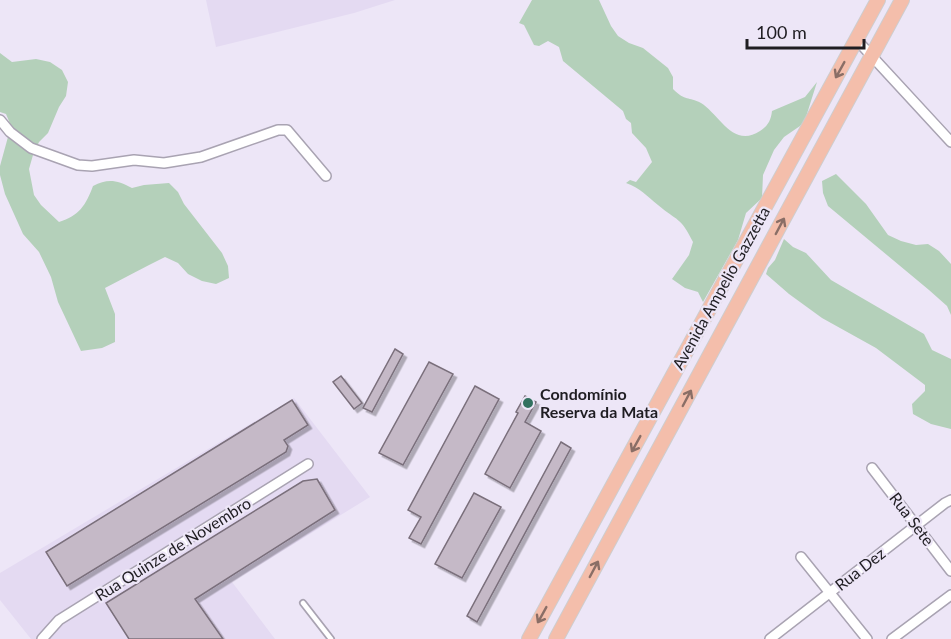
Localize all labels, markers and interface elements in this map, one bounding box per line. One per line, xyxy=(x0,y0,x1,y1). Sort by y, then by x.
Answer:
scale bar xyxy=(747,12,864,50)
text: 100 m xyxy=(756,21,807,43)
one-way arrow xyxy=(834,61,846,78)
street label: Avenida Ampelio Gazzetta xyxy=(668,203,773,373)
one-way arrow xyxy=(775,218,786,236)
place label: Condomínio Reserva da Mata xyxy=(540,384,658,421)
one-way arrow xyxy=(681,390,693,407)
marker: Condomínio Reserva da Mata xyxy=(521,396,535,410)
one-way arrow xyxy=(630,435,642,452)
street label: Rua Sete xyxy=(886,488,939,549)
street label: Rua Quinze de Novembro xyxy=(91,493,254,604)
street label: Rua Dez xyxy=(831,543,889,594)
one-way arrow xyxy=(588,561,600,578)
one-way arrow xyxy=(536,606,548,623)

